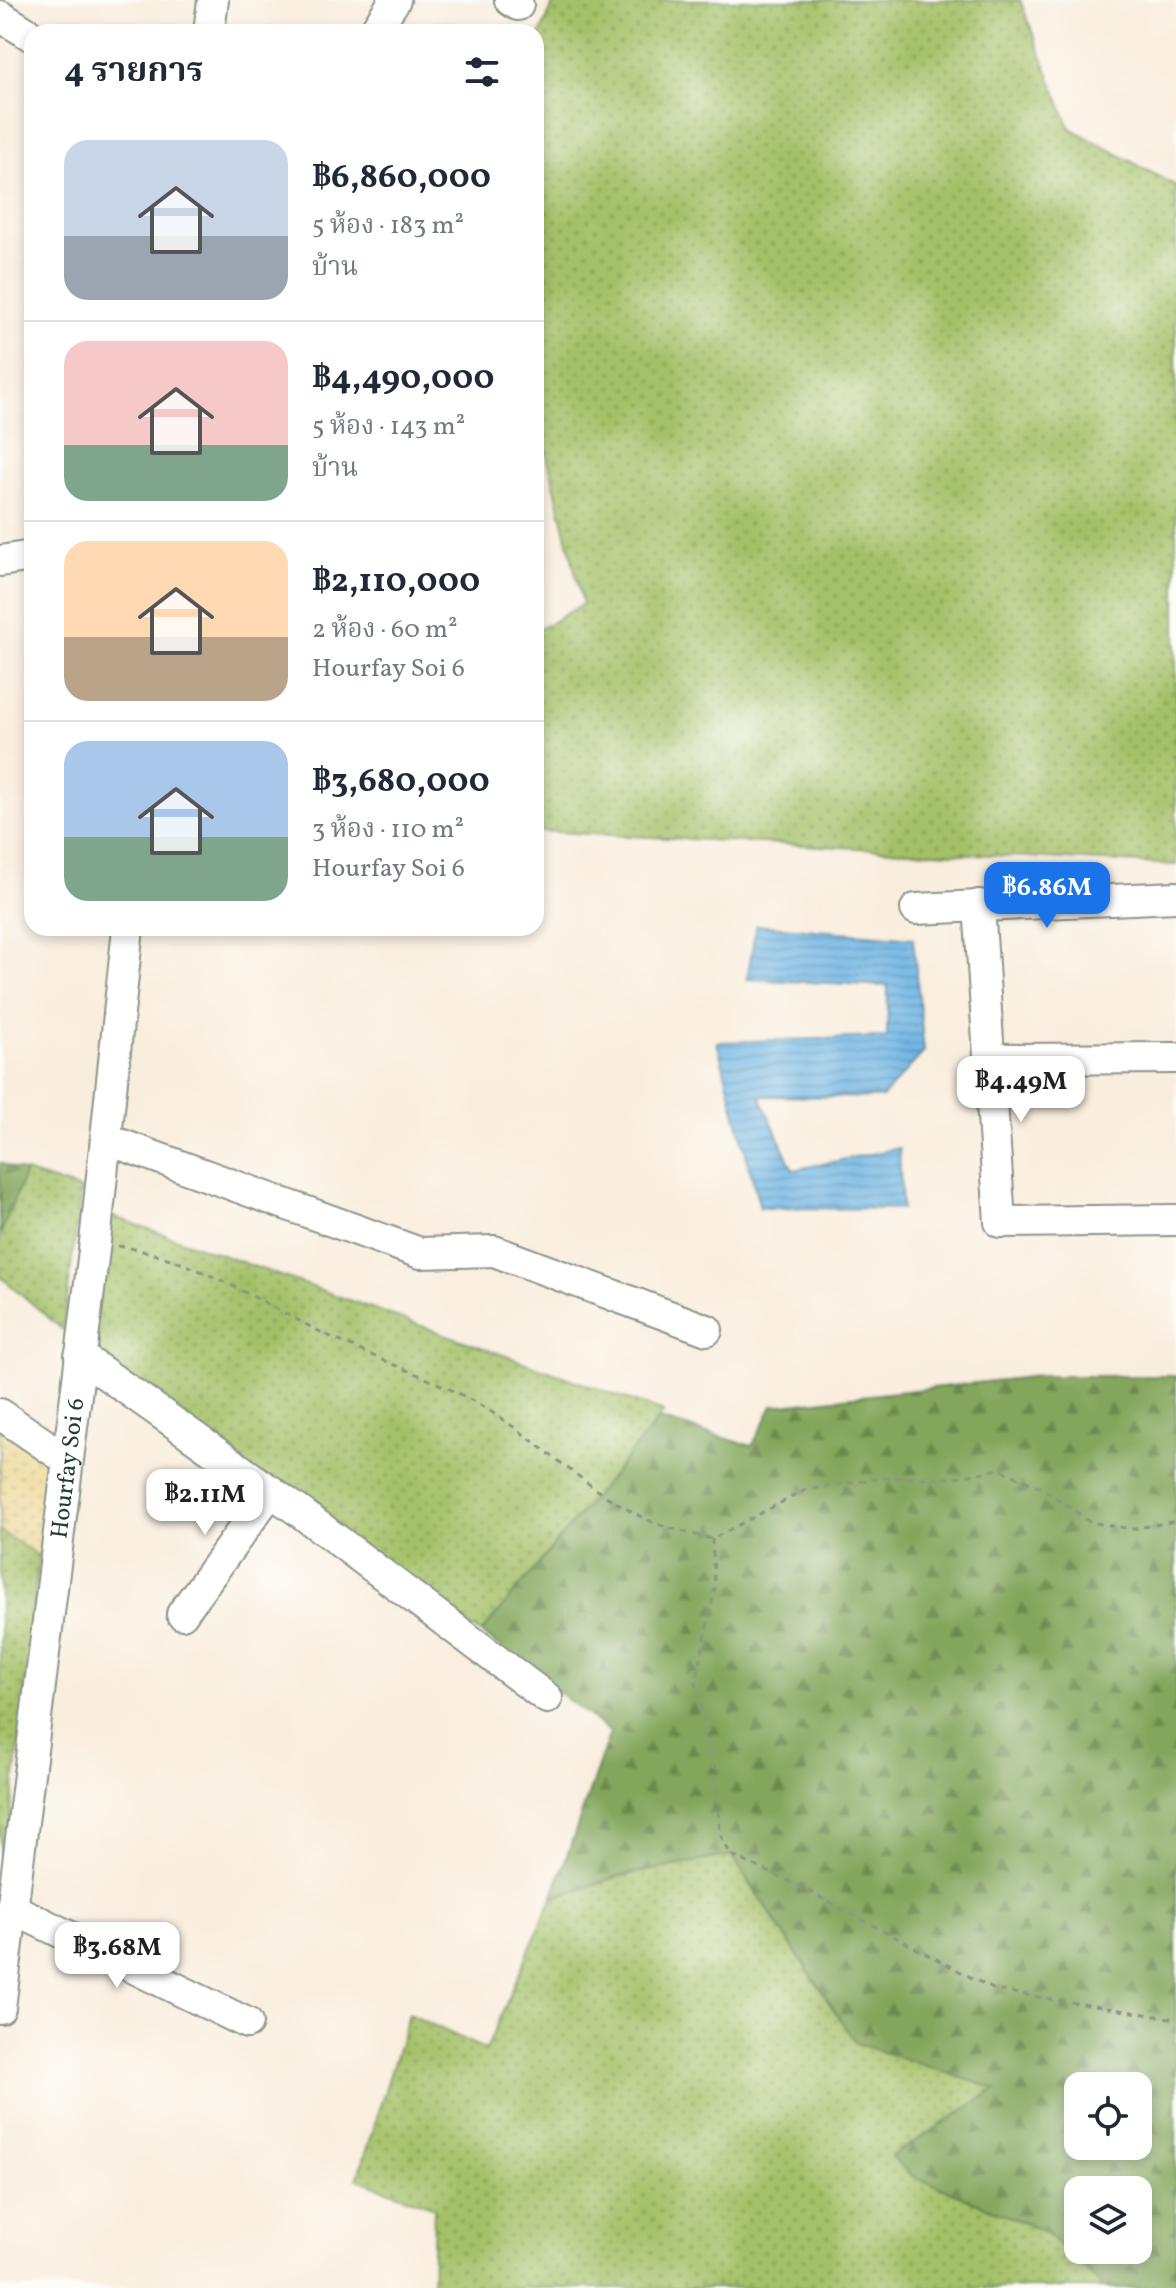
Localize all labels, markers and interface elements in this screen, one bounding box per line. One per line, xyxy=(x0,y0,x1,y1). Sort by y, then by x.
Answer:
text: 4 รายการ xyxy=(64,49,204,96)
icon: filters xyxy=(460,50,504,94)
text: ฿6,860,000 xyxy=(312,155,491,202)
icon: home xyxy=(128,172,224,268)
text: 5 ห้อง · 183 m² xyxy=(312,208,464,244)
text: บ้าน xyxy=(312,250,358,286)
text: ฿4,490,000 xyxy=(312,356,495,403)
icon: home xyxy=(128,373,224,469)
text: 5 ห้อง · 143 m² xyxy=(312,409,465,445)
text: บ้าน xyxy=(312,451,358,487)
text: ฿2,110,000 xyxy=(312,559,480,606)
icon: home xyxy=(128,573,224,669)
text: 2 ห้อง · 60 m² xyxy=(312,612,458,648)
text: Hourfay Soi 6 xyxy=(312,651,465,687)
text: ฿3,680,000 xyxy=(312,759,490,806)
icon: home xyxy=(128,773,224,869)
text: 3 ห้อง · 110 m² xyxy=(312,812,464,848)
text: Hourfay Soi 6 xyxy=(312,851,465,887)
pin: ฿6.86M xyxy=(982,862,1112,930)
text: ฿6.86M xyxy=(1002,870,1092,906)
pin: ฿4.49M xyxy=(956,1056,1086,1124)
text: ฿4.49M xyxy=(975,1064,1067,1100)
street label: Hourfay Soi 6 xyxy=(43,1396,95,1541)
pin: ฿2.11M xyxy=(140,1469,270,1537)
text: ฿2.11M xyxy=(164,1477,246,1513)
pin: ฿3.68M xyxy=(52,1922,182,1990)
text: ฿3.68M xyxy=(73,1930,161,1966)
map controls xyxy=(1064,2072,1152,2264)
button: locate xyxy=(1064,2072,1152,2160)
button: layers xyxy=(1064,2176,1152,2264)

